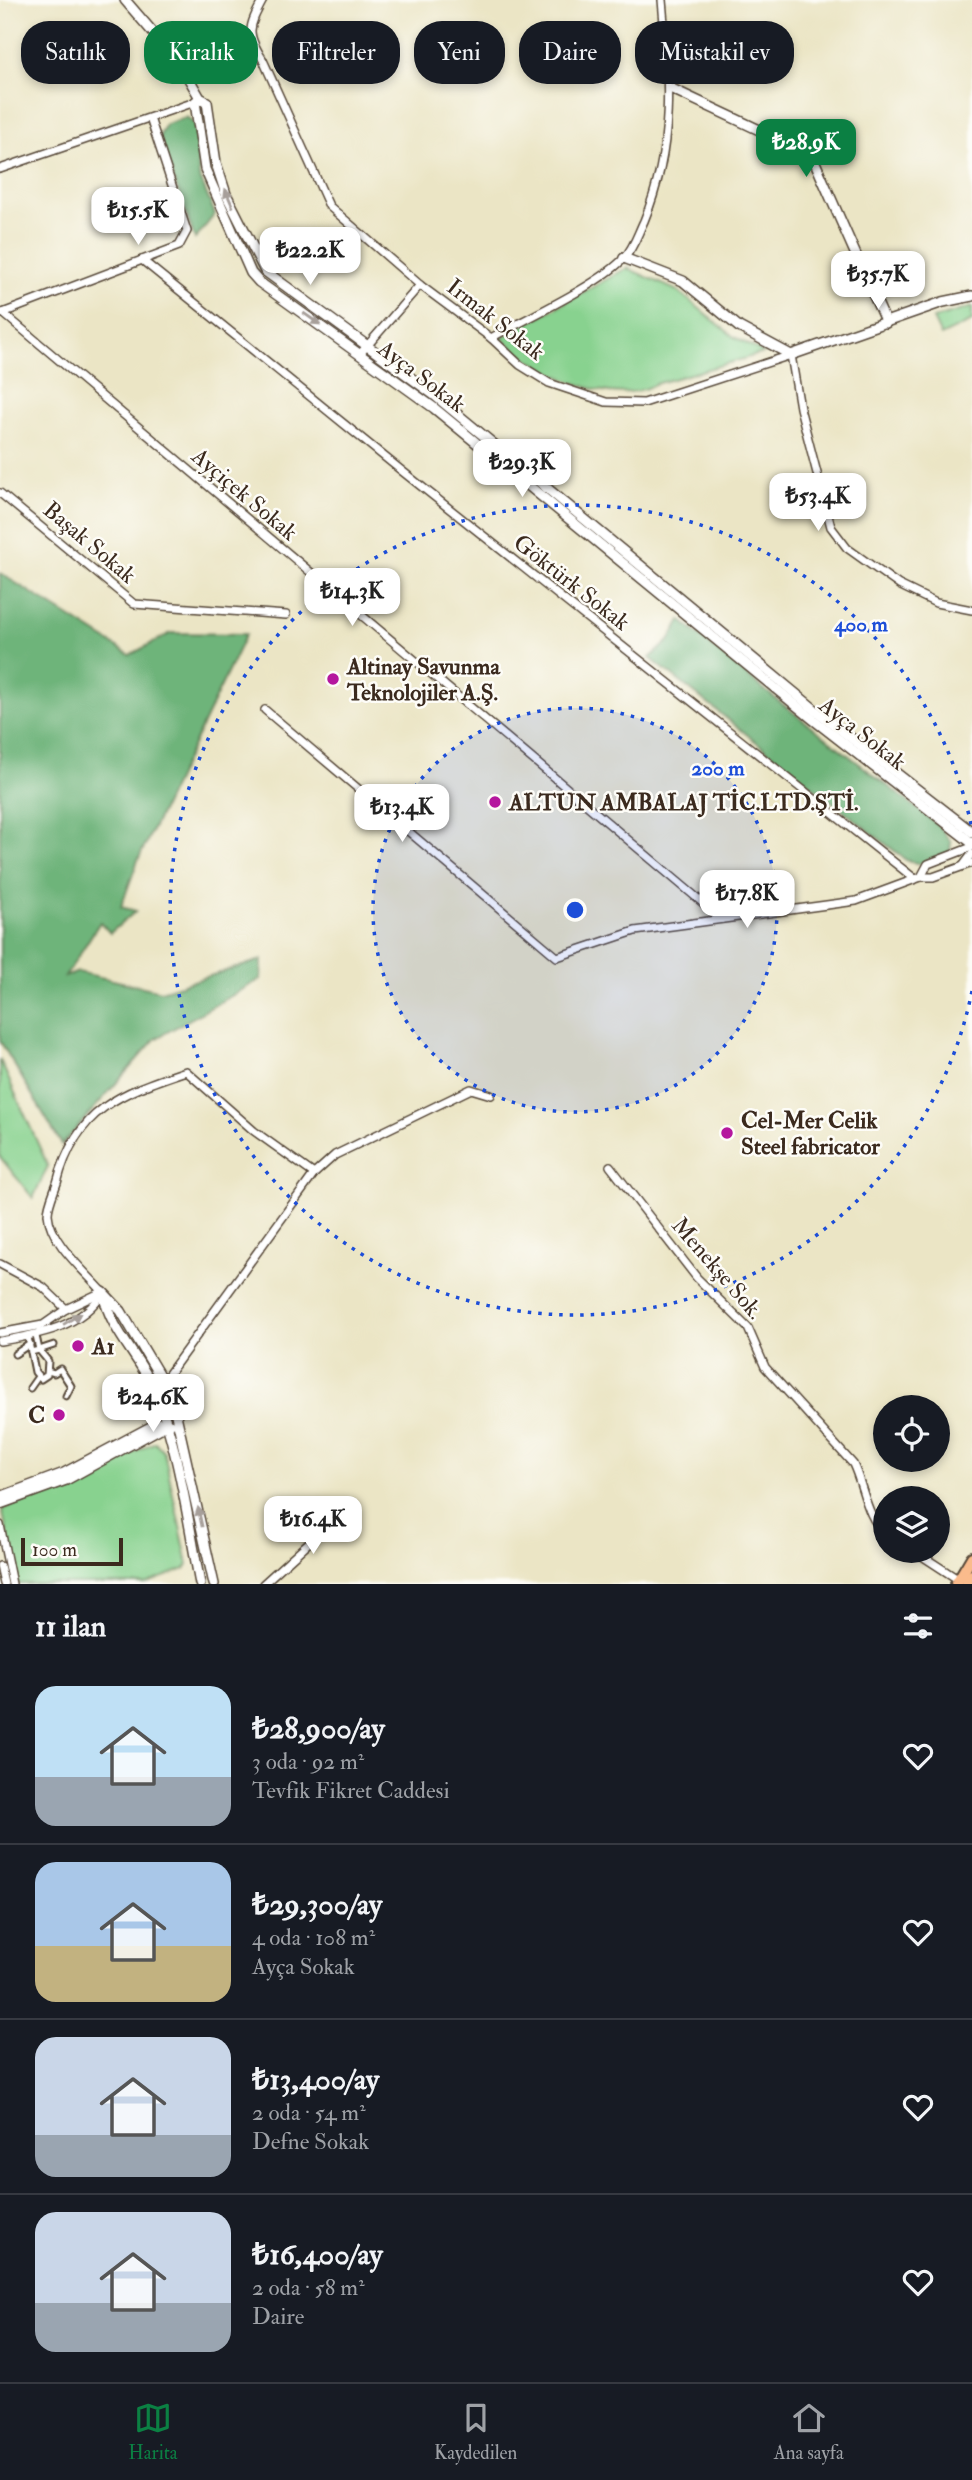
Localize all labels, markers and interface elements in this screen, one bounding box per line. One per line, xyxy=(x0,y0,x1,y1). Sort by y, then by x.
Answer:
chip: Satılık xyxy=(21,21,130,84)
chip: Kiralık xyxy=(144,21,258,84)
chip: Filtreler xyxy=(272,21,400,84)
chip: Yeni xyxy=(414,21,505,84)
chip: Daire xyxy=(519,21,621,84)
chip: Müstakil ev xyxy=(635,21,794,84)
pin: ₺28.9K xyxy=(749,120,863,179)
text: ₺28.9K xyxy=(772,127,840,156)
pin: ₺15.5K xyxy=(81,188,195,247)
one-way arrow xyxy=(223,188,234,209)
text: ₺15.5K xyxy=(107,195,169,224)
pin: ₺22.2K xyxy=(253,228,367,287)
text: ₺22.2K xyxy=(276,235,344,264)
pin: ₺35.7K xyxy=(821,252,935,311)
text: ₺35.7K xyxy=(847,259,909,288)
street label: Irmak Sokak xyxy=(441,272,550,367)
one-way arrow xyxy=(303,312,321,326)
street label: Ayça Sokak xyxy=(371,333,471,419)
pin: ₺29.3K xyxy=(465,440,579,499)
street label: Ayçiçek Sokak xyxy=(185,441,304,547)
text: ₺29.3K xyxy=(489,447,555,476)
pin: ₺53.4K xyxy=(761,474,875,533)
text: ₺53.4K xyxy=(785,481,851,510)
street label: Başak Sokak xyxy=(37,495,142,590)
street label: Göktürk Sokak xyxy=(508,528,636,637)
pin: ₺14.3K xyxy=(295,568,409,628)
text: ₺14.3K xyxy=(320,576,384,605)
text: 400 m xyxy=(833,611,888,638)
place label: Altinay Savunma Teknolojiler A.Ş. xyxy=(346,652,501,707)
marker: Altinay Savunma Teknolojiler A.Ş. xyxy=(325,671,341,687)
street label: Ayça Sokak xyxy=(813,690,912,776)
text: 200 m xyxy=(692,755,745,782)
pin: ₺13.4K xyxy=(345,784,459,844)
place label: ALTUN AMBALAJ TİC.LTD.ŞTİ. xyxy=(508,788,859,818)
text: ₺13.4K xyxy=(370,792,434,821)
marker: ALTUN AMBALAJ TİC.LTD.ŞTİ. xyxy=(487,794,503,810)
pin: ₺17.8K xyxy=(690,870,804,930)
text: ₺17.8K xyxy=(716,878,778,907)
centre of rings xyxy=(563,898,587,922)
place label: Cel-Mer Celik Steel fabricator xyxy=(741,1106,880,1161)
marker: Cel-Mer Celik Steel fabricator xyxy=(719,1125,735,1141)
street label: Menekşe Sok. xyxy=(665,1211,770,1325)
one-way arrow xyxy=(62,1313,82,1326)
place label: A1 xyxy=(91,1332,115,1361)
marker: A1 xyxy=(70,1338,86,1354)
pin: ₺24.6K xyxy=(96,1374,210,1434)
text: ₺24.6K xyxy=(118,1382,188,1411)
map controls xyxy=(873,1395,950,1563)
button: locate xyxy=(873,1395,950,1472)
place label: C xyxy=(28,1401,45,1430)
marker: C xyxy=(51,1407,67,1423)
button: layers xyxy=(873,1486,950,1563)
pin: ₺16.4K xyxy=(256,1496,370,1556)
text: ₺16.4K xyxy=(280,1504,346,1533)
one-way arrow xyxy=(194,1506,205,1528)
scale bar xyxy=(21,1535,122,1567)
text: 100 m xyxy=(32,1538,77,1562)
icon: filters xyxy=(899,1607,937,1645)
text: 11 ilan xyxy=(35,1608,106,1645)
text: ₺28,900/ay xyxy=(252,1710,385,1747)
icon: home xyxy=(91,1714,175,1798)
icon: heart xyxy=(899,1737,937,1775)
text: 3 oda · 92 m² xyxy=(252,1747,364,1776)
text: Tevfik Fikret Caddesi xyxy=(252,1776,450,1805)
text: ₺29,300/ay xyxy=(252,1886,382,1923)
icon: home xyxy=(91,1890,175,1974)
icon: heart xyxy=(899,1913,937,1951)
text: 4 oda · 108 m² xyxy=(252,1923,375,1952)
text: Ayça Sokak xyxy=(252,1952,355,1981)
text: ₺13,400/ay xyxy=(252,2061,379,2098)
icon: home xyxy=(91,2065,175,2149)
icon: heart xyxy=(899,2088,937,2126)
text: 2 oda · 54 m² xyxy=(252,2098,366,2127)
text: Defne Sokak xyxy=(252,2127,369,2156)
text: ₺16,400/ay xyxy=(252,2236,383,2273)
icon: home xyxy=(91,2240,175,2324)
icon: heart xyxy=(899,2263,937,2301)
text: 2 oda · 58 m² xyxy=(252,2273,365,2302)
text: Daire xyxy=(252,2302,304,2331)
tab: Harita xyxy=(128,2399,178,2465)
tab: Kaydedilen xyxy=(434,2399,517,2465)
tab: Ana sayfa xyxy=(774,2399,844,2465)

